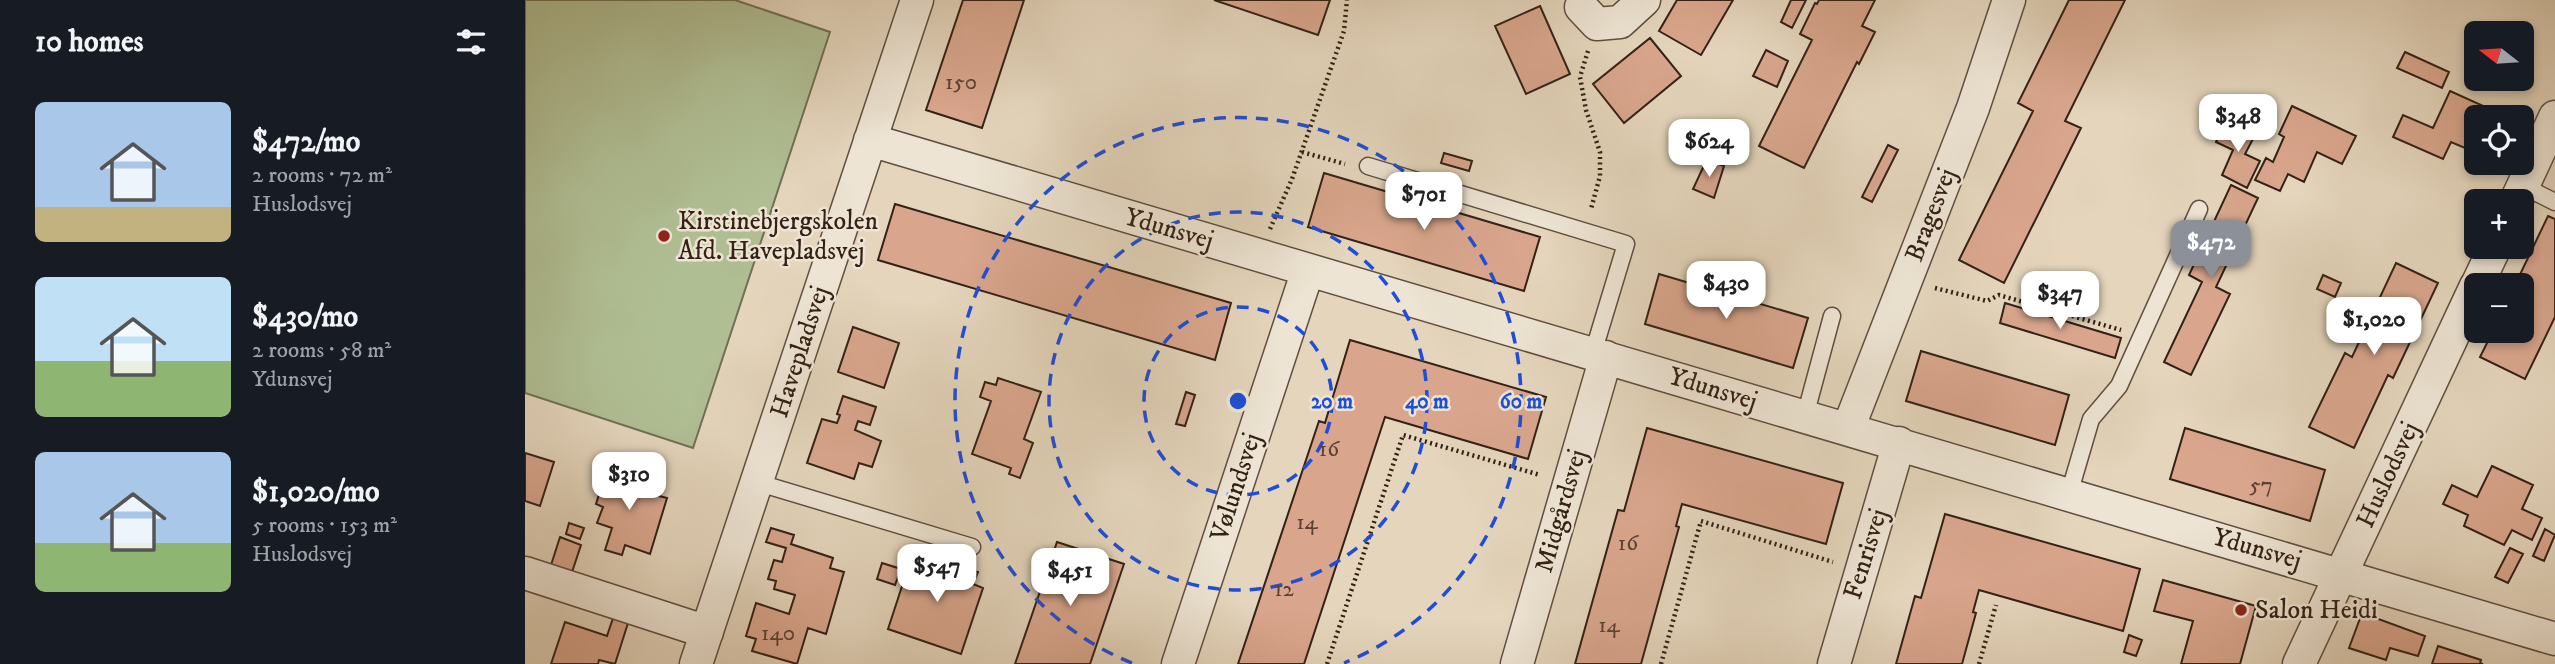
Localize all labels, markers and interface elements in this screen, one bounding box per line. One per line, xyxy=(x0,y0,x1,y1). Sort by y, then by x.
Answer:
north arrow xyxy=(2464,21,2534,91)
map controls xyxy=(2464,21,2534,343)
icon: filters xyxy=(452,23,490,61)
text: 10 homes xyxy=(35,24,144,61)
house number: 150 xyxy=(945,68,977,97)
pin: $348 xyxy=(2197,94,2279,154)
text: $348 xyxy=(2215,102,2261,131)
button: locate xyxy=(2464,105,2534,175)
pin: $624 xyxy=(1668,120,1750,179)
text: $472/mo xyxy=(252,124,360,161)
text: $624 xyxy=(1684,127,1734,156)
icon: home xyxy=(91,130,175,214)
text: 2 rooms · 72 m² xyxy=(252,161,392,190)
street label: Bragesvej xyxy=(1898,164,1964,266)
pin: $701 xyxy=(1383,173,1465,232)
text: $701 xyxy=(1401,180,1447,209)
button: + xyxy=(2464,189,2534,259)
text: Huslodsvej xyxy=(252,190,352,219)
street label: Ydunsvej xyxy=(1121,201,1217,257)
place label: Kirstinebjergskolen Afd. Havepladsvej xyxy=(678,205,879,268)
pin: $472 xyxy=(2170,220,2252,280)
marker: Kirstinebjergskolen Afd. Havepladsvej xyxy=(656,228,672,244)
text: $472 xyxy=(2187,228,2235,257)
pin: $430 xyxy=(1685,262,1767,321)
text: $430 xyxy=(1703,269,1749,298)
pin: $347 xyxy=(2019,272,2101,331)
button: − xyxy=(2464,273,2534,343)
text: $347 xyxy=(2037,279,2083,308)
street label: Havepladsvej xyxy=(763,282,837,422)
pin: $1,020 xyxy=(2317,298,2431,357)
text: $430/mo xyxy=(252,299,358,336)
icon: home xyxy=(91,305,175,389)
text: $1,020 xyxy=(2342,305,2406,334)
text: 2 rooms · 58 m² xyxy=(252,336,391,365)
street label: Ydunsvej xyxy=(1665,360,1761,418)
text: Ydunsvej xyxy=(252,365,332,394)
centre of rings xyxy=(1226,389,1250,413)
text: 20 m xyxy=(1311,389,1353,415)
text: 40 m xyxy=(1405,389,1449,415)
text: 60 m xyxy=(1500,389,1542,415)
street label: Huslodsvej xyxy=(2349,417,2427,533)
street label: Vølundsvej xyxy=(1203,429,1269,546)
house number: 16 xyxy=(1319,435,1340,464)
street label: Midgårdsvej xyxy=(1528,446,1594,576)
pin: $310 xyxy=(588,452,670,512)
text: $310 xyxy=(608,460,650,489)
house number: 57 xyxy=(2249,471,2273,500)
text: $1,020/mo xyxy=(252,474,380,511)
icon: home xyxy=(91,480,175,564)
street label: Fenrisvej xyxy=(1837,505,1895,603)
house number: 14 xyxy=(1296,508,1319,537)
text: 5 rooms · 153 m² xyxy=(252,511,397,540)
street label: Ydunsvej xyxy=(2209,521,2305,577)
house number: 16 xyxy=(1618,529,1639,558)
text: Huslodsvej xyxy=(252,540,352,569)
pin: $547 xyxy=(896,544,978,604)
pin: $451 xyxy=(1029,548,1111,608)
text: $547 xyxy=(913,552,961,581)
text: $451 xyxy=(1047,556,1093,585)
house number: 12 xyxy=(1274,575,1295,604)
place label: Salon Heidi xyxy=(2255,594,2378,627)
marker: Salon Heidi xyxy=(2233,602,2249,618)
house number: 14 xyxy=(1598,611,1621,640)
house number: 140 xyxy=(761,619,795,648)

